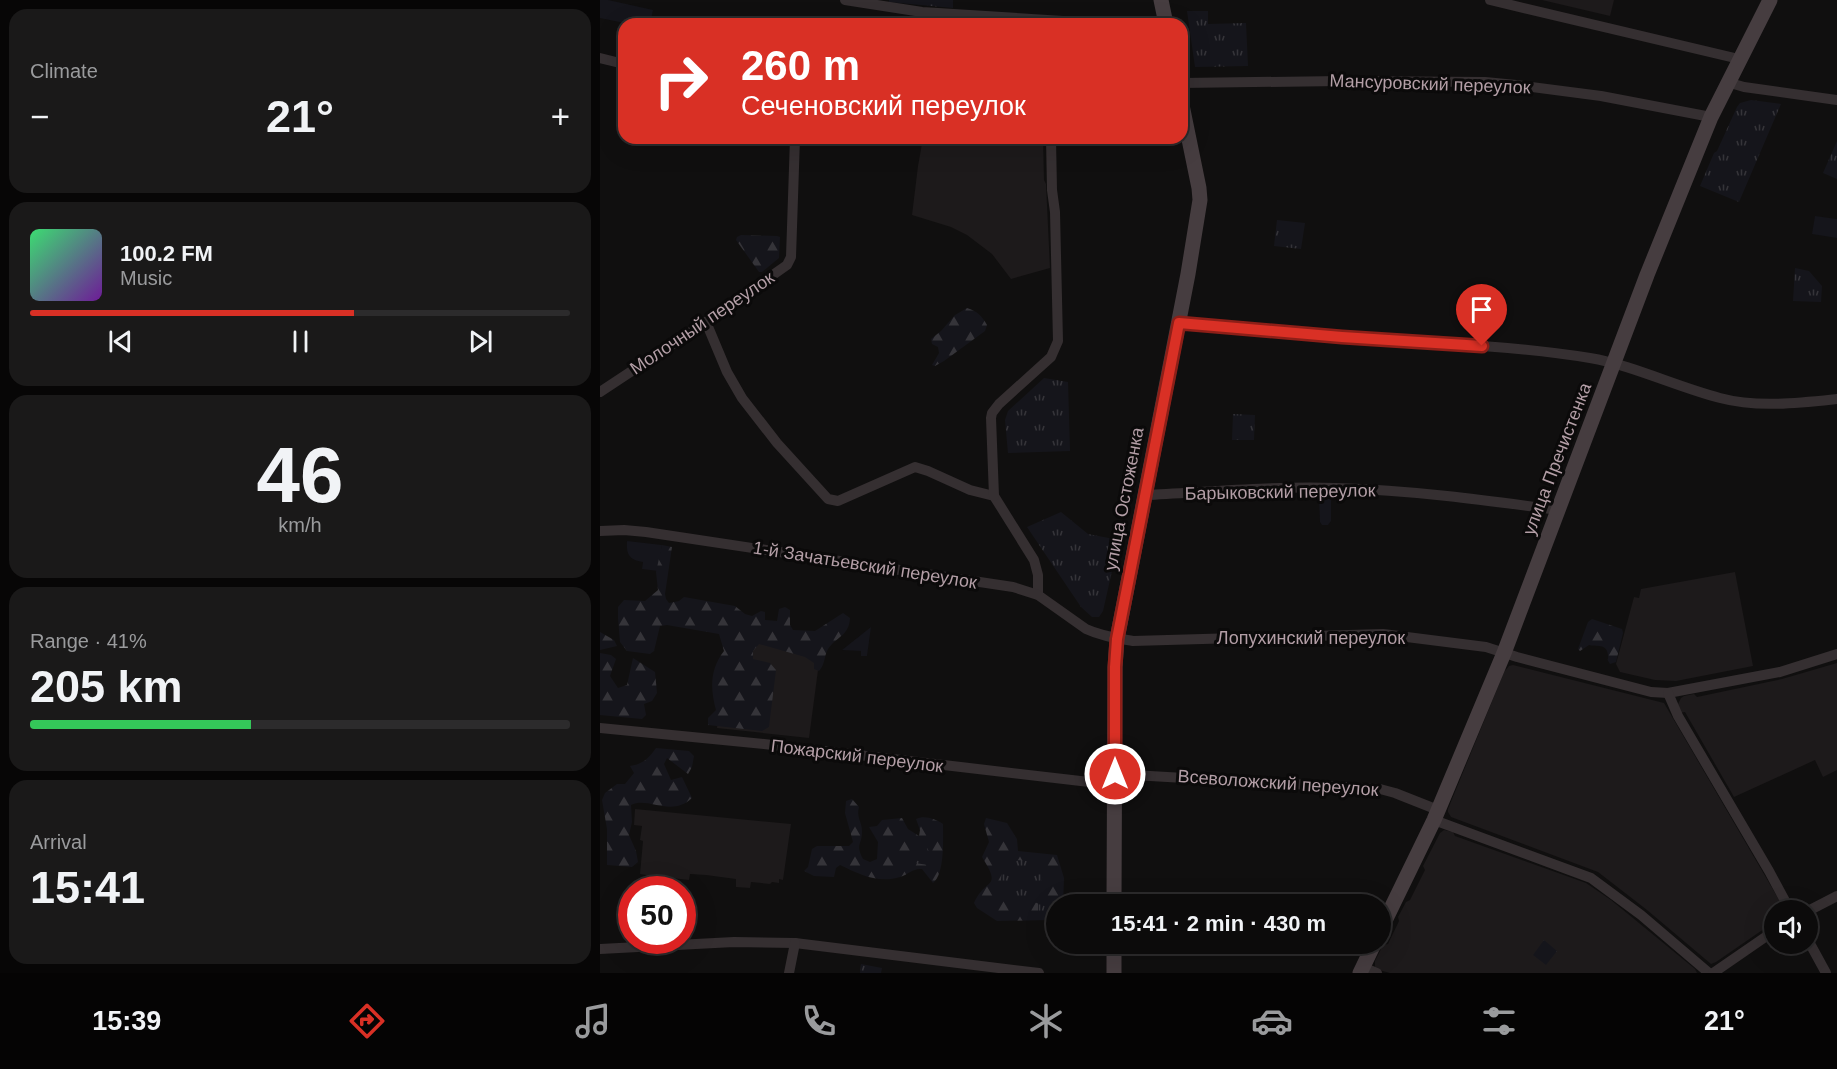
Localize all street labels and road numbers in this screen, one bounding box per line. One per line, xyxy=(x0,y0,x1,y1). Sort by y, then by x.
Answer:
street label: Мансуровский переулок xyxy=(1329,70,1531,98)
street label: Молочный переулок xyxy=(626,267,778,379)
street label: улица Пречистенка xyxy=(1519,379,1596,538)
street label: улица Остоженка xyxy=(1100,425,1148,572)
street label: Барыковский переулок xyxy=(1184,480,1376,504)
street label: 1-й Зачатьевский переулок xyxy=(752,537,978,593)
street label: Лопухинский переулок xyxy=(1217,628,1405,648)
street label: Пожарский переулок xyxy=(770,735,944,777)
street label: Всеволожский переулок xyxy=(1177,766,1379,800)

